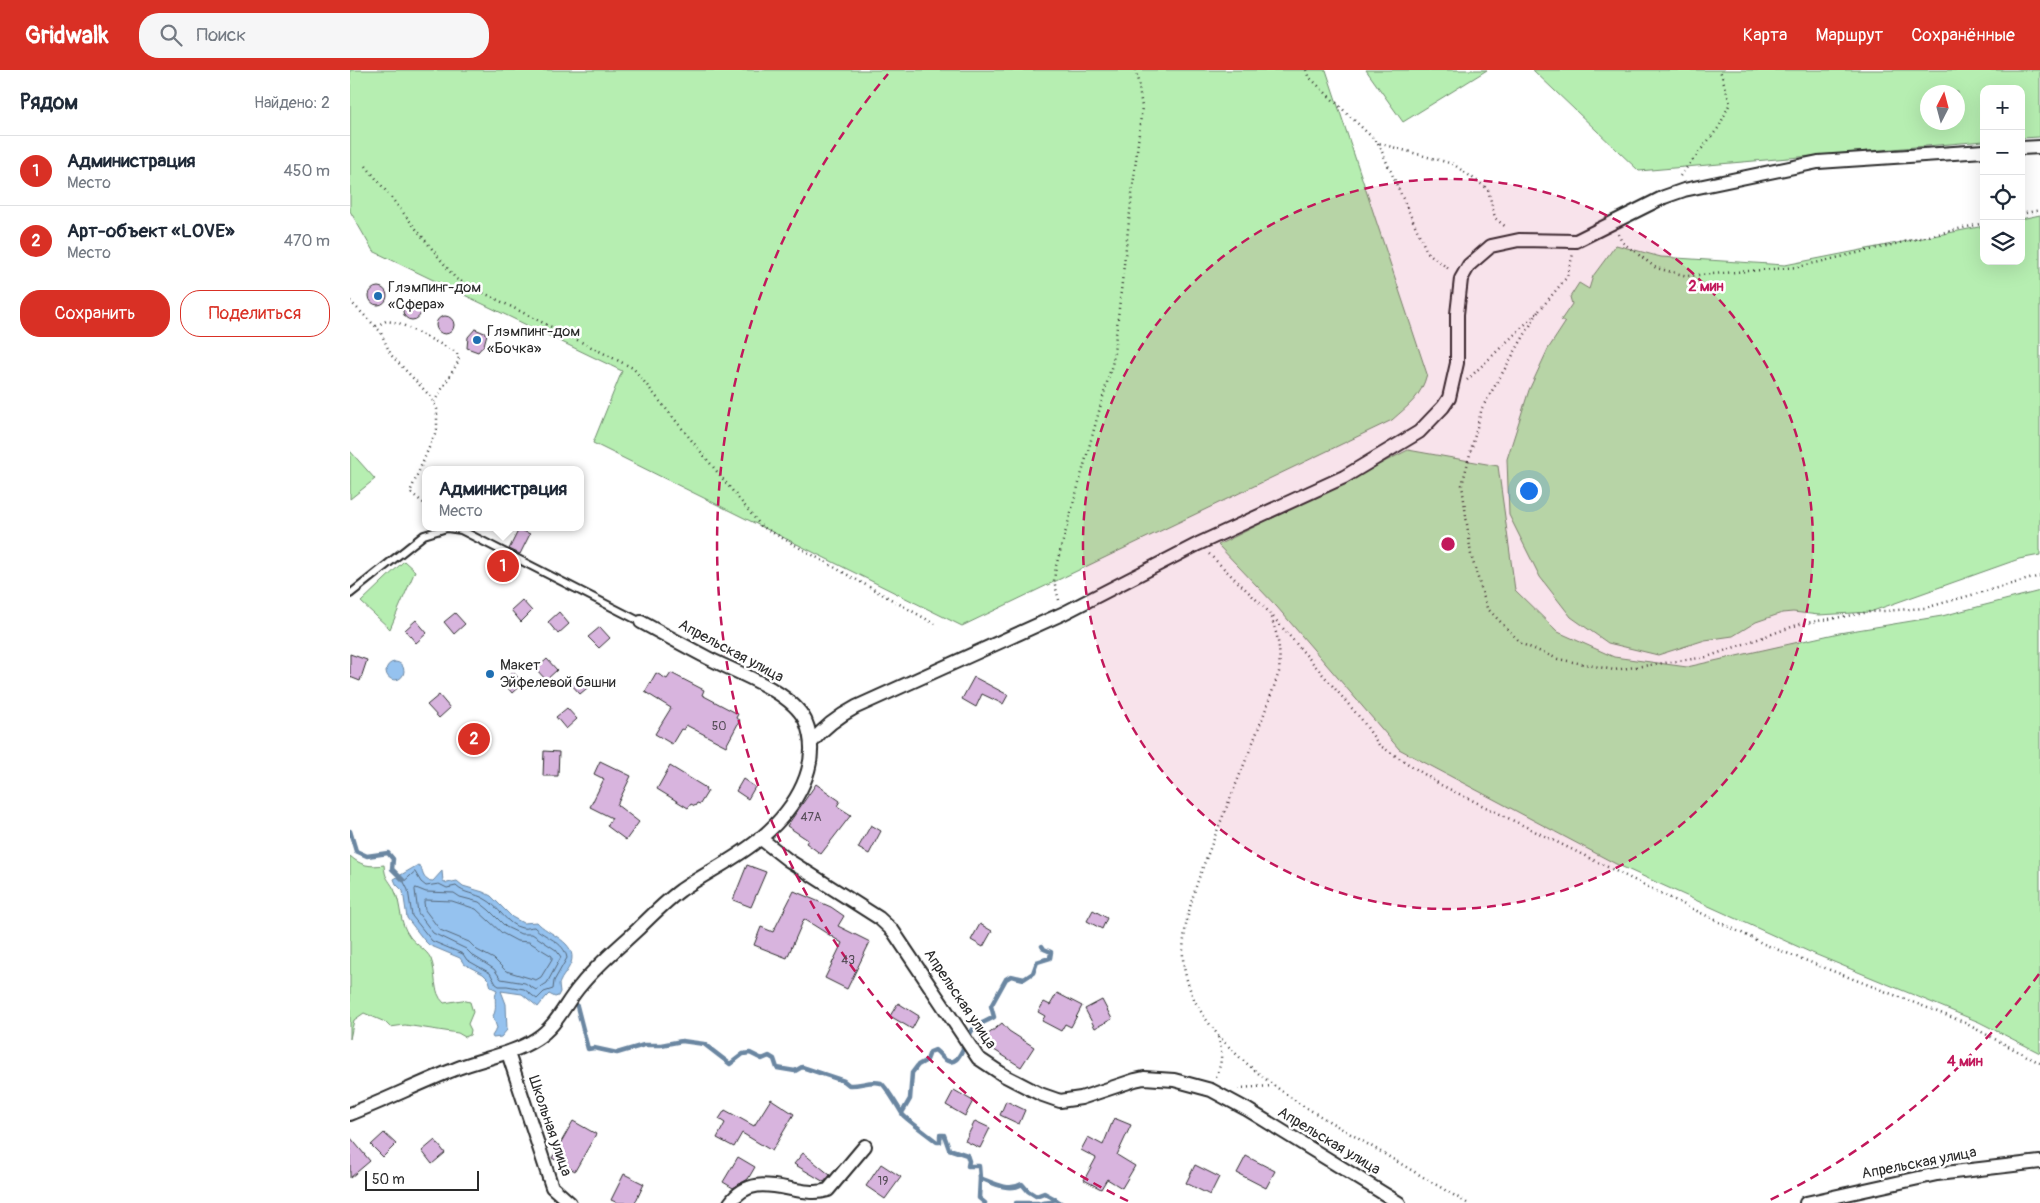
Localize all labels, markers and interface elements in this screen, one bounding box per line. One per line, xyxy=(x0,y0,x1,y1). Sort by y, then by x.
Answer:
search box xyxy=(139,13,489,58)
text: Gridwalk xyxy=(25,21,109,50)
icon: search xyxy=(157,21,185,49)
text: Поиск xyxy=(197,23,246,47)
text: Карта xyxy=(1743,24,1787,47)
text: Маршрут xyxy=(1815,24,1883,47)
text: Сохранённые xyxy=(1911,24,2015,47)
north arrow xyxy=(1920,85,1965,130)
map controls xyxy=(1980,85,2025,265)
button: + xyxy=(1980,85,2025,130)
text: Рядом xyxy=(20,89,78,116)
text: Найдено: 2 xyxy=(254,93,330,113)
button: − xyxy=(1980,130,2025,175)
text: Администрация xyxy=(67,149,196,173)
text: 1 xyxy=(33,161,39,181)
text: 450 m xyxy=(283,161,330,181)
text: Место xyxy=(67,173,111,193)
button: locate xyxy=(1980,175,2025,220)
text: Арт-объект «LOVE» xyxy=(67,219,235,243)
button: layers xyxy=(1980,220,2025,265)
text: 2 xyxy=(32,231,40,251)
text: 470 m xyxy=(284,231,330,251)
text: Место xyxy=(67,243,111,263)
text: 2 мин xyxy=(1688,277,1724,296)
place label: Глэмпинг-дом «Сфера» xyxy=(388,278,481,314)
button: Сохранить xyxy=(20,290,170,337)
button: Поделиться xyxy=(180,290,330,337)
marker: Глэмпинг-дом «Сфера» xyxy=(372,290,384,302)
place label: Глэмпинг-дом «Бочка» xyxy=(487,322,580,358)
marker: Глэмпинг-дом «Бочка» xyxy=(471,334,483,346)
popup xyxy=(422,466,584,531)
text: Администрация xyxy=(439,477,567,501)
your location xyxy=(1516,478,1542,504)
text: Место xyxy=(439,501,483,521)
centre of rings xyxy=(1439,535,1457,553)
pin: 1 xyxy=(487,547,519,585)
street label: Апрельская улица xyxy=(675,615,787,687)
place label: Макет Эйфелевой башни xyxy=(500,656,616,692)
marker: Макет Эйфелевой башни xyxy=(484,668,496,680)
house number: 50 xyxy=(712,719,726,734)
pin: 2 xyxy=(458,720,490,758)
house number: 47А xyxy=(800,810,822,825)
street label: Апрельская улица xyxy=(920,945,1000,1053)
house number: 43 xyxy=(841,953,855,968)
text: 4 мин xyxy=(1947,1052,1984,1071)
street label: Школьная улица xyxy=(524,1073,576,1179)
street label: Апрельская улица xyxy=(1274,1103,1384,1179)
street label: Апрельская улица xyxy=(1860,1143,1978,1183)
scale bar xyxy=(365,1168,479,1191)
text: 50 m xyxy=(372,1171,405,1188)
house number: 19 xyxy=(878,1174,888,1189)

